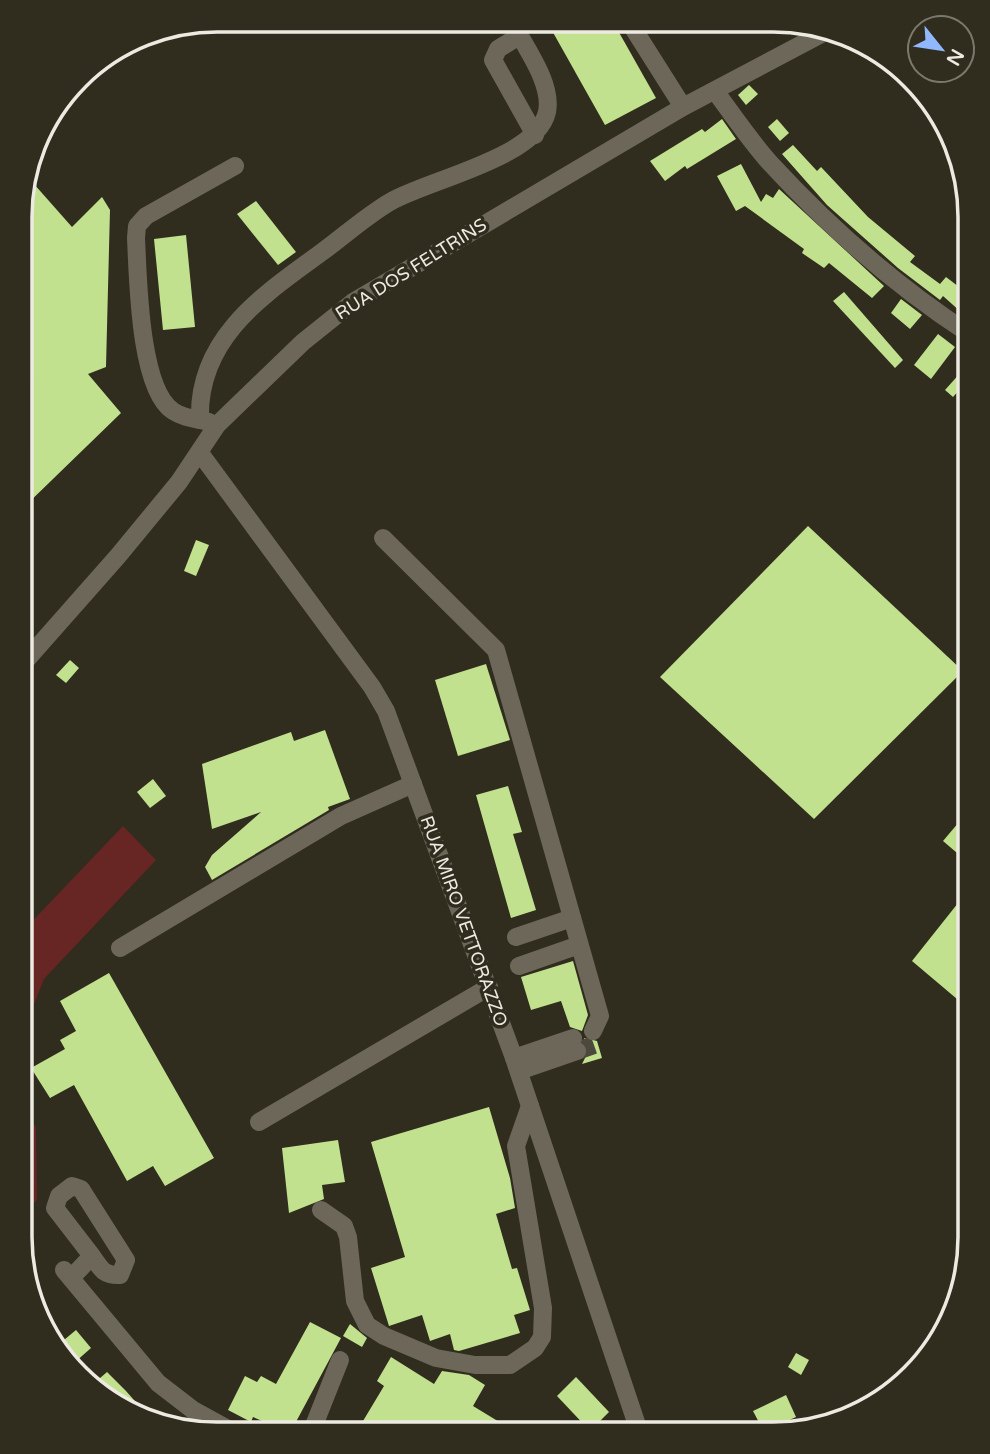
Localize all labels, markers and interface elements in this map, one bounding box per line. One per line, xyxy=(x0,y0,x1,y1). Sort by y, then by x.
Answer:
north arrow xyxy=(906,14,976,84)
text: N xyxy=(942,45,968,69)
street label: RUA DOS FELTRINS xyxy=(331,214,491,324)
street label: RUA MIRO VETTORAZZO xyxy=(416,813,512,1029)

